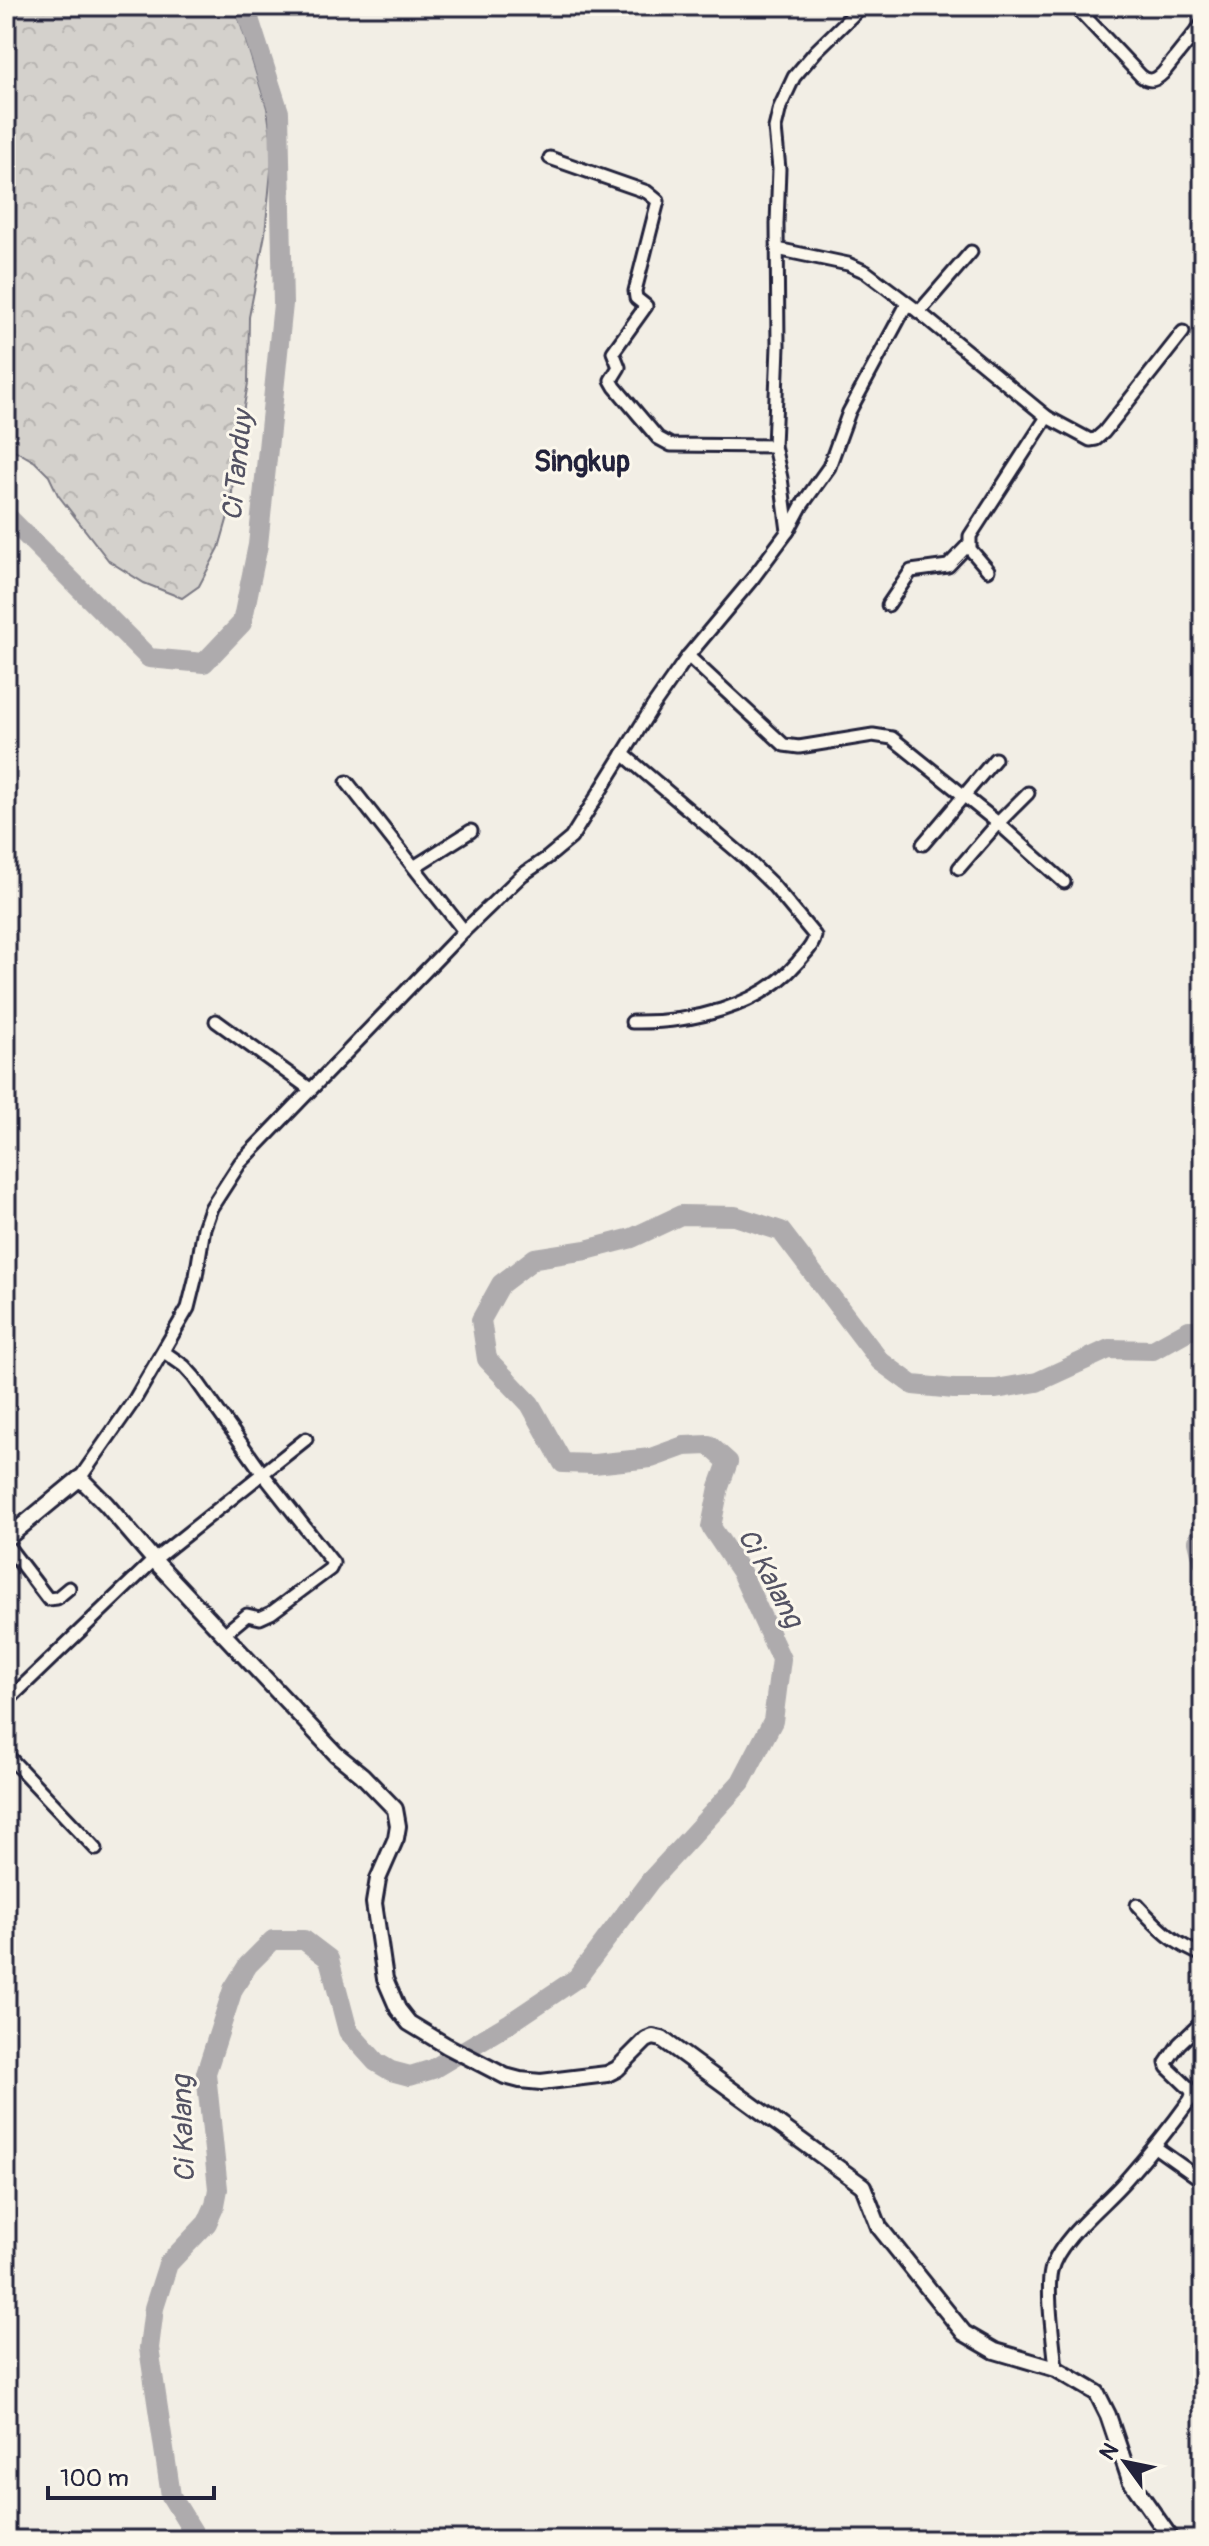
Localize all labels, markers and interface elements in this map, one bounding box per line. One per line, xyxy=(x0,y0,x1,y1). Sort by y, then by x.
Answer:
water label: Ci Tanduy xyxy=(215,405,262,523)
district label: Singkup xyxy=(534,443,630,480)
water label: Ci Kalang xyxy=(729,1523,811,1635)
water label: Ci Kalang xyxy=(165,2073,203,2183)
north arrow xyxy=(1085,2422,1165,2502)
text: N xyxy=(1093,2438,1125,2466)
scale bar xyxy=(48,2450,214,2500)
text: 100 m xyxy=(60,2464,129,2493)

